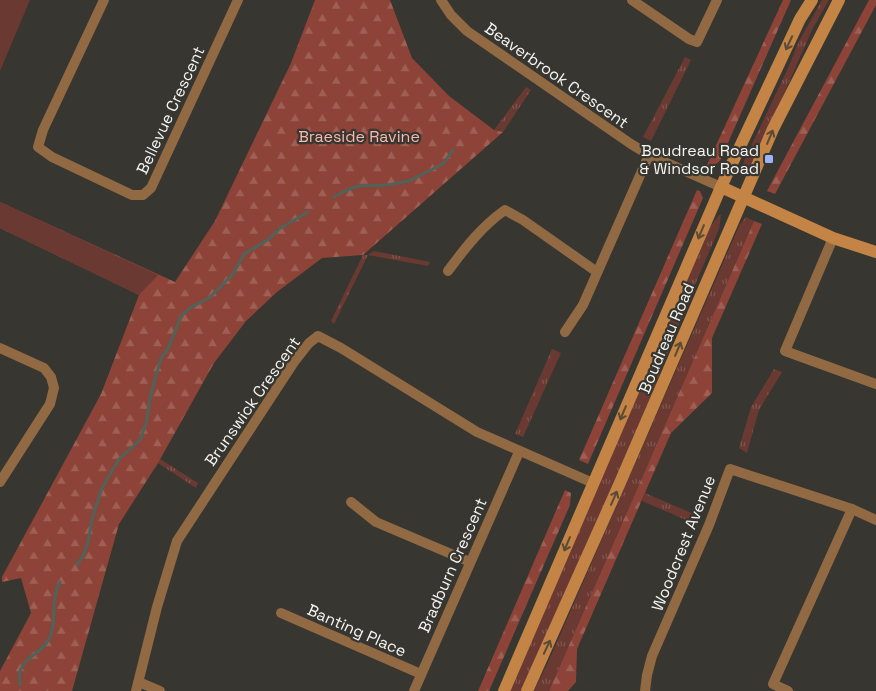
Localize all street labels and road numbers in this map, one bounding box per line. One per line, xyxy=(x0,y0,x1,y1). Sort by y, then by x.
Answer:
street label: Beaverbrook Crescent xyxy=(481,18,633,133)
street label: Bellevue Crescent xyxy=(132,43,209,178)
street label: Boudreau Road xyxy=(634,280,699,397)
street label: Brunswick Crescent xyxy=(200,332,305,470)
street label: Woodcrest Avenue xyxy=(647,472,720,614)
street label: Bradburn Crescent xyxy=(413,494,492,636)
street label: Banting Place xyxy=(304,599,410,662)

